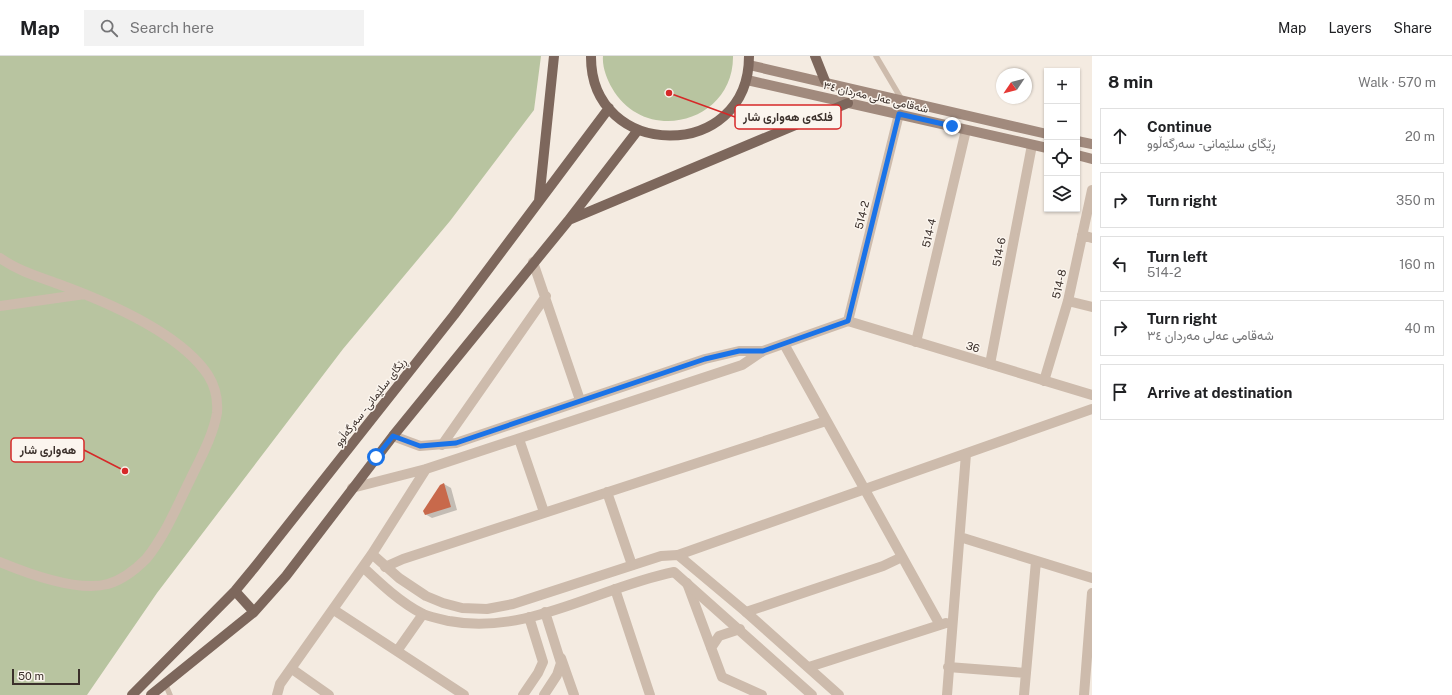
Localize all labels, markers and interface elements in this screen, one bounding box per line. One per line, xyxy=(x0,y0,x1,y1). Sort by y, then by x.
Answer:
search box xyxy=(84,10,364,46)
text: Map xyxy=(20,17,60,39)
icon: search xyxy=(98,17,120,39)
text: Search here xyxy=(130,19,214,36)
text: Map xyxy=(1278,20,1306,36)
text: Layers xyxy=(1328,20,1372,36)
text: Share xyxy=(1394,20,1432,36)
north arrow xyxy=(996,68,1032,104)
map controls xyxy=(1044,68,1080,212)
button: + xyxy=(1044,68,1080,104)
text: 8 min xyxy=(1108,72,1153,92)
text: Walk · 570 m xyxy=(1358,75,1436,90)
street label: شەقامی عەلی مەردان ٣٤ xyxy=(822,79,930,116)
button: − xyxy=(1044,104,1080,140)
callout: فلکەی هەواری شار xyxy=(735,105,841,129)
text: فلکەی هەواری شار xyxy=(742,110,833,125)
route end xyxy=(943,117,961,135)
text: Continue xyxy=(1147,118,1212,135)
icon: ahead xyxy=(1109,125,1131,147)
text: 20 m xyxy=(1405,129,1435,144)
text: ڕێگای سلێمانی - سەرگەڵوو xyxy=(1147,136,1276,151)
button: locate xyxy=(1044,140,1080,176)
button: layers xyxy=(1044,176,1080,212)
icon: right xyxy=(1109,189,1131,211)
text: Turn right xyxy=(1147,192,1217,209)
text: 350 m xyxy=(1396,193,1435,208)
street label: 514-2 xyxy=(853,199,871,231)
street label: 514-4 xyxy=(920,217,938,249)
street label: 514-6 xyxy=(990,236,1008,268)
text: Turn left xyxy=(1147,248,1208,265)
icon: left xyxy=(1109,253,1131,275)
text: 160 m xyxy=(1399,257,1435,272)
text: 514-2 xyxy=(1147,265,1181,280)
street label: 514-8 xyxy=(1050,268,1068,300)
text: Turn right xyxy=(1147,310,1217,327)
icon: right xyxy=(1109,317,1131,339)
text: 40 m xyxy=(1404,321,1435,336)
text: شەقامی عەلی مەردان ٣٤ xyxy=(1147,328,1274,343)
street label: 36 xyxy=(965,339,981,355)
street label: ڕێگای سلێمانی - سەرگەڵوو xyxy=(332,355,411,450)
icon: arrive xyxy=(1109,381,1131,403)
text: Arrive at destination xyxy=(1147,384,1292,401)
callout: هەواری شار xyxy=(11,438,84,462)
text: هەواری شار xyxy=(19,443,76,458)
route start xyxy=(367,448,385,466)
scale bar xyxy=(12,667,80,686)
text: 50 m xyxy=(18,670,44,682)

